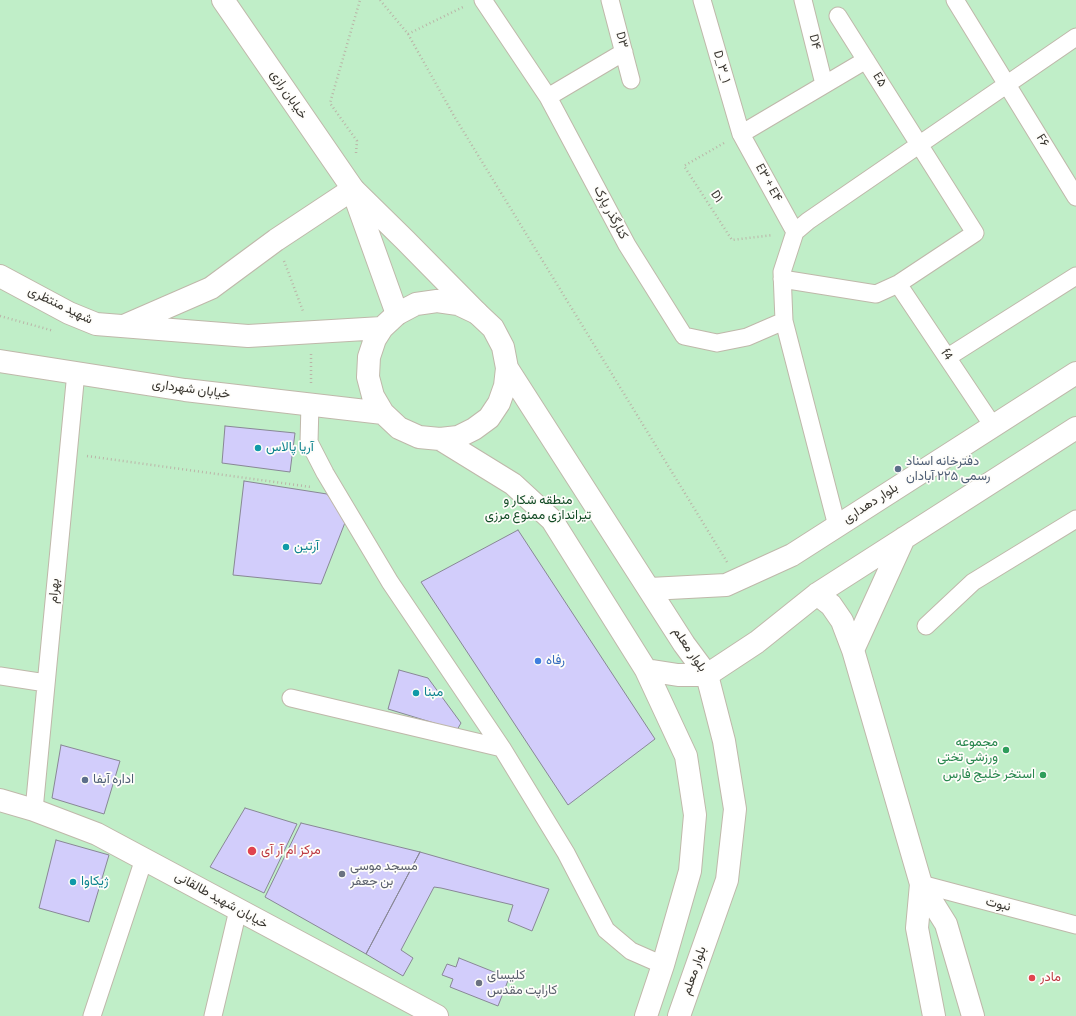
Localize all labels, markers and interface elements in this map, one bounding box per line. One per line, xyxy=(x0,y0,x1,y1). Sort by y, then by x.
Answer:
street label: D۳ xyxy=(611,30,631,50)
street label: D۴ xyxy=(805,33,823,51)
street label: D_۳_۱ xyxy=(709,49,733,85)
street label: خیابان رازی xyxy=(266,68,310,122)
street label: E۵ xyxy=(869,70,889,90)
street label: F۶ xyxy=(1032,131,1052,151)
street label: E۳ + E۴ xyxy=(751,161,785,205)
street label: کنارگذر پارک xyxy=(589,183,631,243)
street label: D۱ xyxy=(706,188,726,206)
street label: شهید منتظری xyxy=(25,284,95,328)
street label: f4 xyxy=(937,346,955,364)
street label: خیابان شهرداری xyxy=(151,377,231,403)
place label: آریا پالاس xyxy=(266,440,314,456)
marker: آریا پالاس xyxy=(253,443,263,453)
place label: دفترخانه اسناد رسمی ۲۲۵ آبادان xyxy=(906,454,991,485)
marker: دفترخانه اسناد رسمی ۲۲۵ آبادان xyxy=(893,464,903,474)
street label: بلوار دهداری xyxy=(840,480,902,528)
park label: منطقه شکار و تیراندازی ممنوع مرزی xyxy=(485,493,591,524)
place label: آرتین xyxy=(294,539,319,555)
marker: آرتین xyxy=(281,542,291,552)
street label: بهرام xyxy=(46,578,64,604)
street label: بلوار معلم xyxy=(668,625,710,675)
place label: رفاه xyxy=(546,653,565,669)
marker: رفاه xyxy=(533,656,543,666)
place label: مبنا xyxy=(424,685,443,701)
marker: مبنا xyxy=(411,688,421,698)
place label: مجموعه ورزشی تختی xyxy=(937,735,998,766)
marker: مجموعه ورزشی تختی xyxy=(1001,745,1011,755)
place label: استخر خلیج فارس xyxy=(943,767,1035,783)
marker: استخر خلیج فارس xyxy=(1038,770,1048,780)
place label: اداره آبفا xyxy=(93,772,134,788)
marker: اداره آبفا xyxy=(80,775,90,785)
place label: مرکز ام آر آی xyxy=(261,843,321,859)
marker: مرکز ام آر آی xyxy=(246,845,258,857)
place label: مسجد موسی بن جعفر xyxy=(350,859,418,890)
street label: خیابان شهيد طالقانی xyxy=(172,869,270,933)
marker: مسجد موسی بن جعفر xyxy=(337,869,347,879)
place label: ژیکاوا xyxy=(81,874,108,890)
marker: ژیکاوا xyxy=(68,877,78,887)
street label: نبوت xyxy=(984,894,1012,916)
street label: بلوار معلم xyxy=(679,945,711,997)
place label: کلیسای کاراپت مقدس xyxy=(487,968,557,999)
place label: مادر xyxy=(1040,970,1061,986)
marker: مادر xyxy=(1027,973,1037,983)
marker: کلیسای کاراپت مقدس xyxy=(474,978,484,988)

